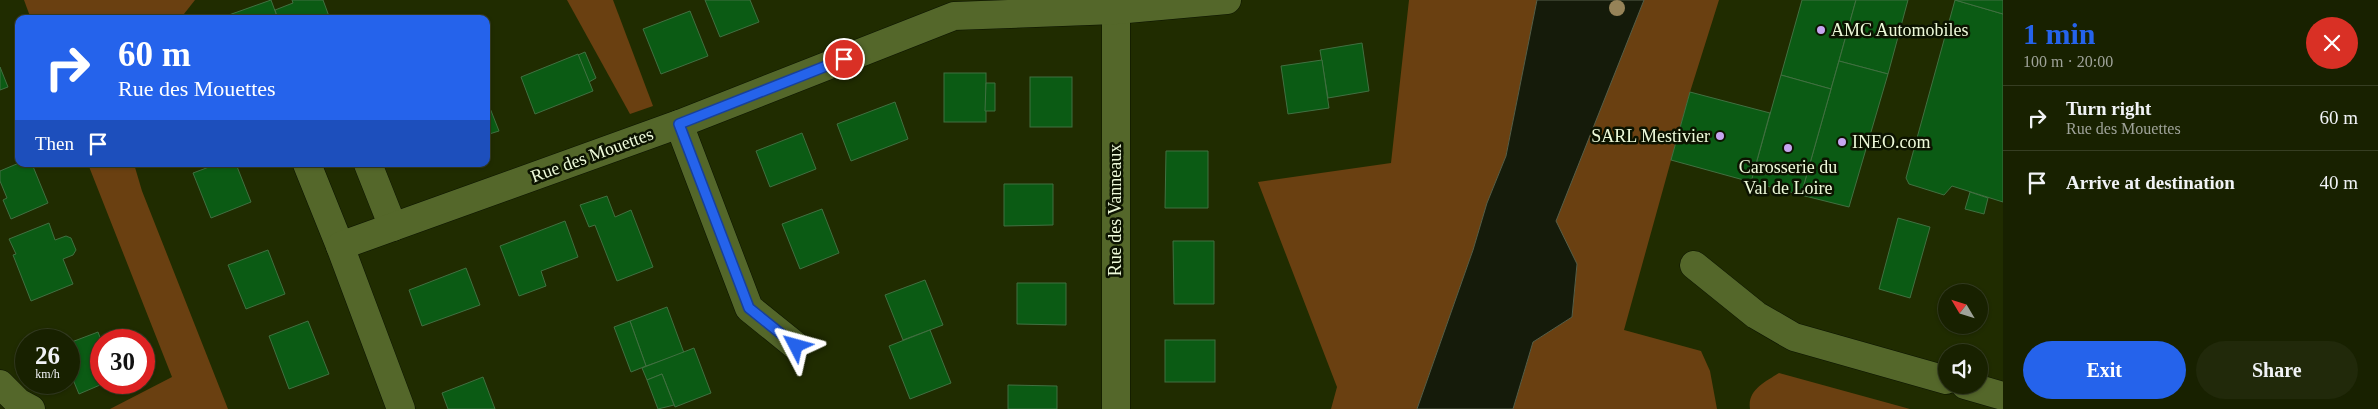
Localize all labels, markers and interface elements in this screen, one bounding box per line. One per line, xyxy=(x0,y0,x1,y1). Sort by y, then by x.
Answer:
text: 1 min xyxy=(2023,17,2096,50)
button: close xyxy=(2306,17,2358,69)
place label: AMC Automobiles xyxy=(1831,20,1969,40)
marker: AMC Automobiles xyxy=(1815,24,1827,36)
icon: right xyxy=(35,35,100,100)
text: 60 m xyxy=(118,35,191,74)
pin xyxy=(823,38,865,80)
icon: arrive xyxy=(830,45,858,73)
text: 100 m · 20:00 xyxy=(2023,53,2113,70)
text: Rue des Mouettes xyxy=(118,76,276,101)
text: Turn right xyxy=(2066,98,2151,119)
icon: right xyxy=(2023,104,2051,132)
text: 60 m xyxy=(2319,107,2358,128)
text: Rue des Mouettes xyxy=(2066,120,2181,137)
street label: Rue des Mouettes xyxy=(528,124,656,186)
place label: SARL Mestivier xyxy=(1591,126,1710,146)
icon: arrive xyxy=(84,130,112,158)
marker: SARL Mestivier xyxy=(1714,130,1726,142)
place label: INEO.com xyxy=(1852,132,1930,152)
text: Then xyxy=(35,133,74,154)
marker: INEO.com xyxy=(1836,136,1848,148)
marker: Carosserie du Val de Loire xyxy=(1782,142,1794,154)
street label: Rue des Vanneaux xyxy=(1105,144,1125,276)
place label: Carosserie du Val de Loire xyxy=(1739,157,1837,198)
icon: arrive xyxy=(2023,169,2051,197)
text: Arrive at destination xyxy=(2066,172,2235,193)
text: 40 m xyxy=(2319,172,2358,193)
north arrow xyxy=(1938,284,1988,334)
map controls xyxy=(1938,284,1988,394)
position arrow xyxy=(769,319,821,371)
speed limit sign: 30 xyxy=(90,329,155,394)
button: Exit xyxy=(2023,341,2186,399)
button: Share xyxy=(2196,341,2358,399)
text: 26 xyxy=(35,342,60,369)
button: sound xyxy=(1938,344,1988,394)
text: km/h xyxy=(35,367,60,381)

